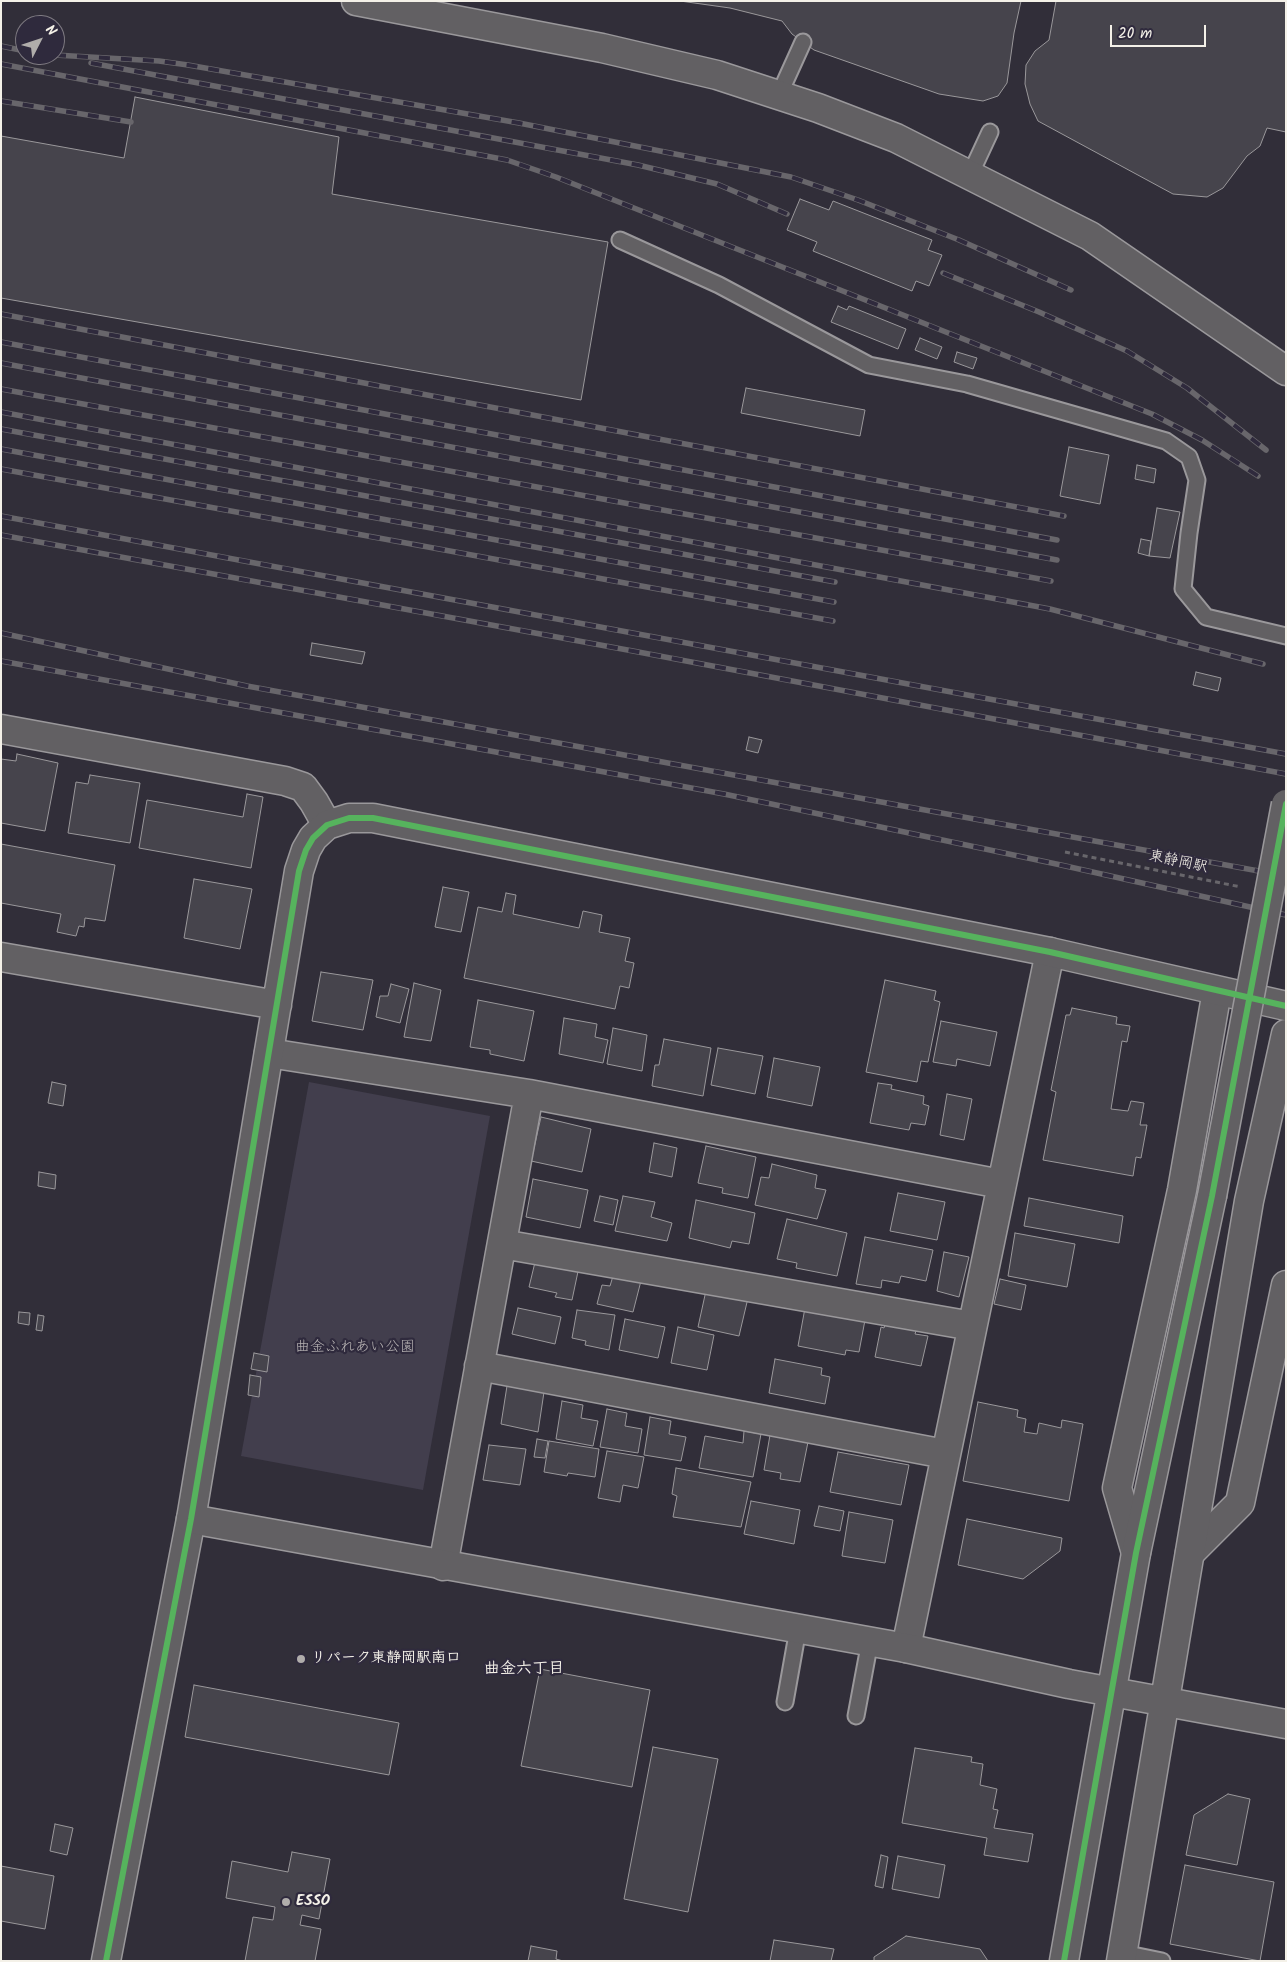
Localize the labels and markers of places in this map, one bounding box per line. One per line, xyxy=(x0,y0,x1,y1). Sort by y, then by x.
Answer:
place label: リパーク東静岡駅南口 xyxy=(311,1650,461,1668)
marker: リパーク東静岡駅南口 xyxy=(295,1653,307,1665)
place label: ESSO xyxy=(296,1893,330,1911)
marker: ESSO xyxy=(280,1896,292,1908)

